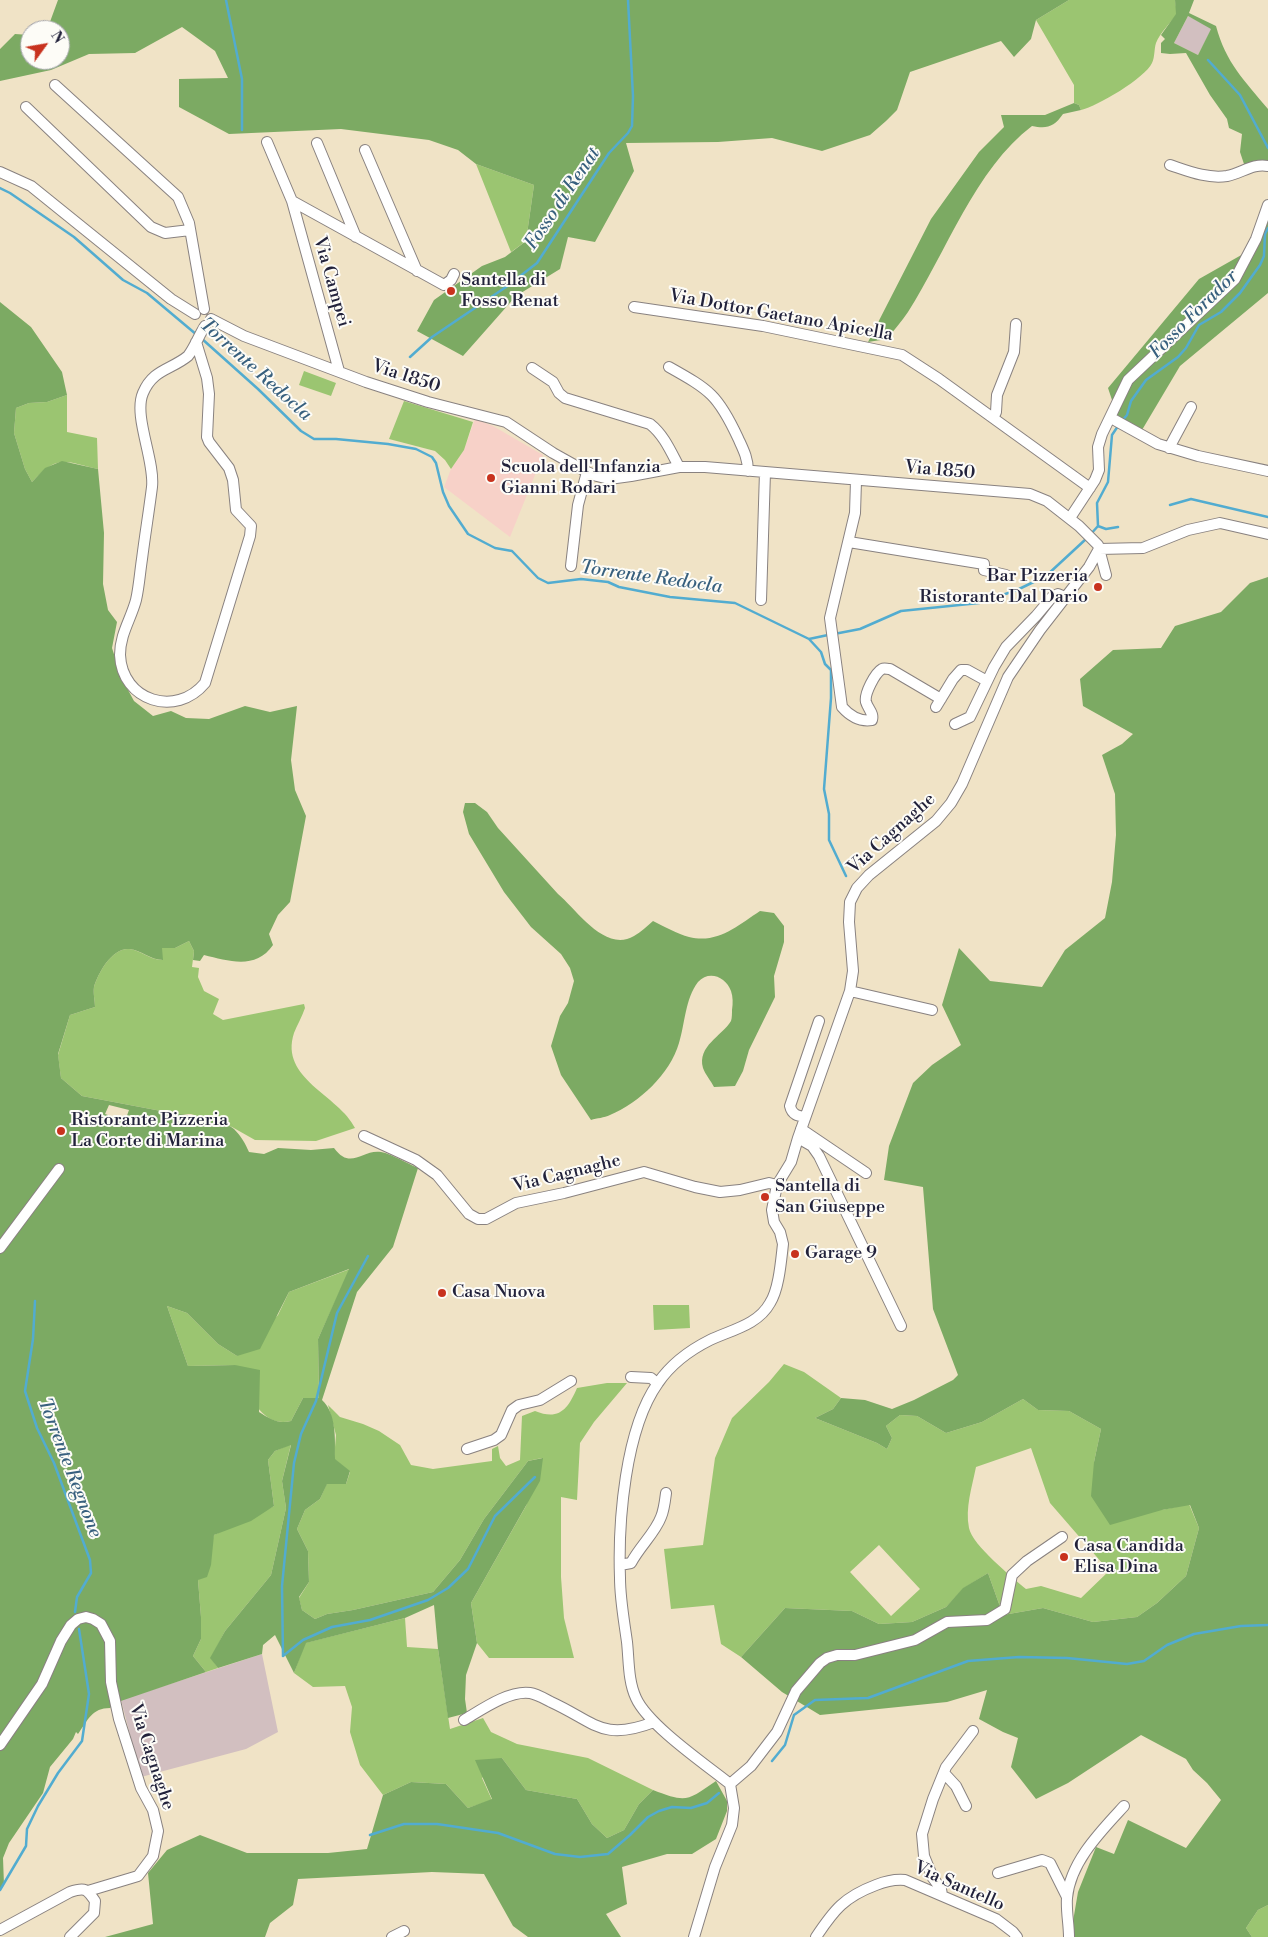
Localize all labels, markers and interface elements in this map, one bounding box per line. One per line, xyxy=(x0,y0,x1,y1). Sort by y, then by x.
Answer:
north arrow xyxy=(20,20,70,70)
text: N xyxy=(46,28,67,47)
water label: Fosso di Renat xyxy=(520,143,606,255)
street label: Via Campei xyxy=(308,234,354,330)
water label: Fosso Forador xyxy=(1145,266,1243,364)
place label: Santella di Fosso Renat xyxy=(461,270,559,312)
marker: Santella di Fosso Renat xyxy=(445,285,457,297)
street label: Via Dottor Gaetano Apicella xyxy=(667,286,895,346)
water label: Torrente Redocla xyxy=(194,314,316,426)
street label: Via 1850 xyxy=(369,356,443,398)
place label: Scuola dell'Infanzia Gianni Rodari xyxy=(501,457,661,499)
street label: Via 1850 xyxy=(904,457,976,485)
marker: Scuola dell'Infanzia Gianni Rodari xyxy=(485,472,497,484)
water label: Torrente Redocla xyxy=(578,557,724,599)
place label: Bar Pizzeria Ristorante Dal Dario xyxy=(919,566,1088,608)
marker: Bar Pizzeria Ristorante Dal Dario xyxy=(1092,581,1104,593)
street label: Via Cagnaghe xyxy=(844,789,940,879)
place label: Ristorante Pizzeria La Corte di Marina xyxy=(71,1110,228,1152)
marker: Ristorante Pizzeria La Corte di Marina xyxy=(55,1125,67,1137)
street label: Via Cagnaghe xyxy=(511,1150,623,1198)
place label: Santella di San Giuseppe xyxy=(775,1176,885,1218)
marker: Santella di San Giuseppe xyxy=(759,1191,771,1203)
place label: Garage 9 xyxy=(805,1243,877,1265)
marker: Garage 9 xyxy=(789,1248,801,1260)
place label: Casa Nuova xyxy=(452,1282,545,1304)
marker: Casa Nuova xyxy=(436,1287,448,1299)
water label: Torrente Regnone xyxy=(32,1395,106,1541)
place label: Casa Candida Elisa Dina xyxy=(1074,1536,1184,1578)
marker: Casa Candida Elisa Dina xyxy=(1058,1551,1070,1563)
street label: Via Cagnaghe xyxy=(124,1701,178,1813)
street label: Via Santello xyxy=(910,1857,1008,1917)

